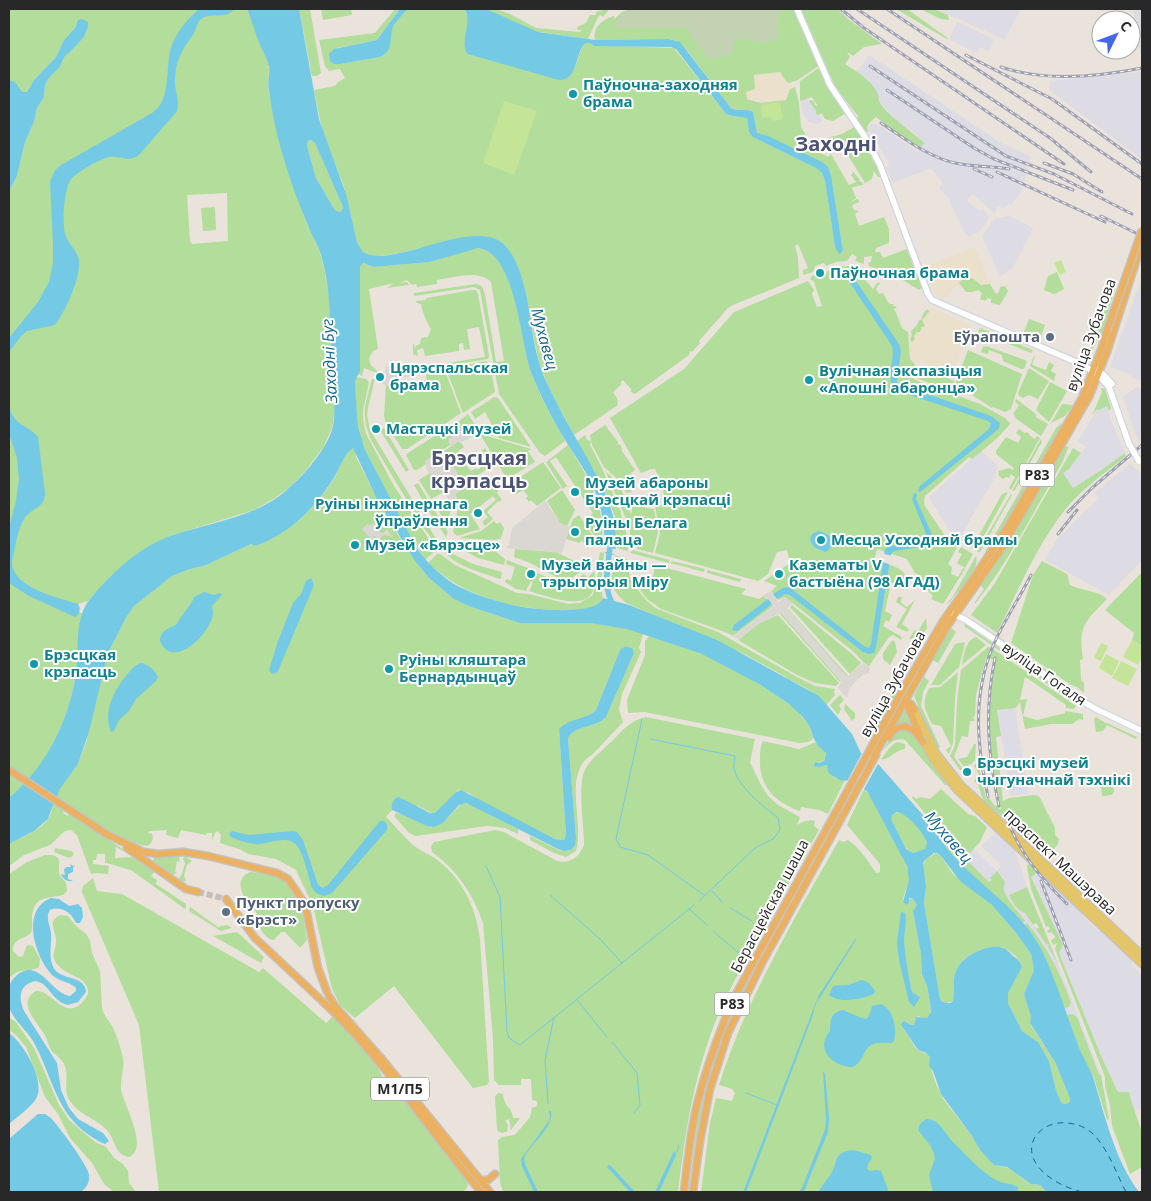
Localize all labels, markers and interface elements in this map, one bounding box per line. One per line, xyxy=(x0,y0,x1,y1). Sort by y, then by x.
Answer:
north arrow xyxy=(1091,10,1141,60)
text: С xyxy=(1116,16,1136,36)
place label: Паўночна-заходняя брама xyxy=(583,74,738,111)
marker: Паўночна-заходняя брама xyxy=(567,88,579,100)
district label: Заходні xyxy=(795,130,877,157)
place label: Паўночная брама xyxy=(830,262,969,282)
marker: Паўночная брама xyxy=(814,267,826,279)
street label: вуліца Зубачова xyxy=(1060,275,1120,394)
water label: Мухавец xyxy=(526,305,564,373)
water label: Заходні Буг xyxy=(316,318,342,405)
place label: Еўрапошта xyxy=(954,326,1040,346)
marker: Еўрапошта xyxy=(1044,331,1056,343)
place label: Цярэспальская брама xyxy=(390,357,508,394)
place label: Вулічная экспазіцыя «Апошні абаронца» xyxy=(819,360,982,397)
marker: Цярэспальская брама xyxy=(374,371,386,383)
marker: Вулічная экспазіцыя «Апошні абаронца» xyxy=(803,374,815,386)
place label: Мастацкі музей xyxy=(386,418,512,438)
marker: Мастацкі музей xyxy=(370,423,382,435)
district label: Брэсцкая крэпасць xyxy=(431,444,527,494)
road number: Р83 xyxy=(1020,464,1054,486)
place label: Музей абароны Брэсцкай крэпасці xyxy=(585,472,731,509)
marker: Музей абароны Брэсцкай крэпасці xyxy=(569,486,581,498)
place label: Руіны інжынернага ўпраўлення xyxy=(315,493,468,530)
marker: Руіны інжынернага ўпраўлення xyxy=(472,507,484,519)
place label: Руіны Белага палаца xyxy=(585,512,688,549)
marker: Руіны Белага палаца xyxy=(569,526,581,538)
place label: Месца Усходняй брамы xyxy=(831,529,1017,549)
place label: Музей «Бярэсце» xyxy=(365,534,501,554)
marker: Месца Усходняй брамы xyxy=(815,534,827,546)
marker: Музей «Бярэсце» xyxy=(349,539,361,551)
place label: Музей вайны — тэрыторыя Міру xyxy=(541,554,669,591)
place label: Казематы V бастыёна (98 АГАД) xyxy=(789,554,940,591)
marker: Музей вайны — тэрыторыя Міру xyxy=(525,568,537,580)
marker: Казематы V бастыёна (98 АГАД) xyxy=(773,568,785,580)
street label: вуліца Зубачова xyxy=(855,627,930,740)
street label: вуліца Гогаля xyxy=(998,637,1091,710)
place label: Брэсцкая крэпасць xyxy=(44,644,117,681)
place label: Руіны кляштара Бернардынцаў xyxy=(399,649,526,686)
marker: Брэсцкая крэпасць xyxy=(28,658,40,670)
marker: Руіны кляштара Бернардынцаў xyxy=(383,663,395,675)
place label: Брэсцкі музей чыгуначнай тэхнікі xyxy=(977,752,1131,789)
marker: Брэсцкі музей чыгуначнай тэхнікі xyxy=(961,766,973,778)
street label: праспект Машэрава xyxy=(1000,804,1121,919)
water label: Мухавец xyxy=(920,806,978,868)
street label: Берасцейская шаша xyxy=(725,835,813,976)
place label: Пункт пропуску «Брэст» xyxy=(236,892,360,929)
marker: Пункт пропуску «Брэст» xyxy=(220,906,232,918)
road number: Р83 xyxy=(714,992,750,1016)
road number: М1/П5 xyxy=(371,1078,429,1100)

